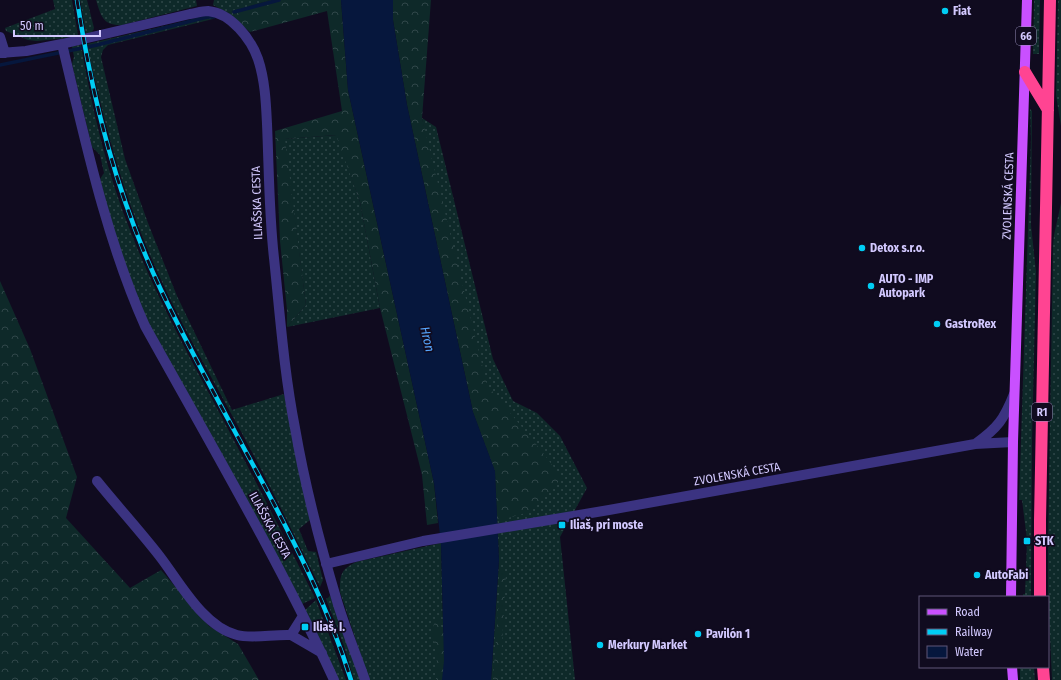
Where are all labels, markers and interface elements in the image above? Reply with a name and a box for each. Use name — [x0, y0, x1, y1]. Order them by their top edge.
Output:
place label: Fiat — [953, 4, 972, 18]
marker: Fiat — [940, 6, 950, 16]
scale bar — [14, 12, 100, 38]
text: 50 m — [20, 19, 44, 33]
road number: 66 — [1016, 27, 1036, 45]
street label: ZVOLENSKÁ CESTA — [998, 151, 1017, 240]
street label: ILIAŠSKA CESTA — [248, 165, 265, 240]
place label: Detox s.r.o. — [870, 241, 925, 255]
marker: Detox s.r.o. — [857, 243, 867, 253]
place label: AUTO - IMP Autopark — [878, 272, 934, 300]
marker: AUTO - IMP Autopark — [866, 281, 876, 291]
place label: GastroRex — [945, 317, 996, 331]
marker: GastroRex — [932, 319, 942, 329]
water label: Hron — [417, 325, 438, 353]
road number: R1 — [1032, 403, 1052, 421]
street label: ZVOLENSKÁ CESTA — [693, 458, 782, 488]
street label: ILIAŠSKA CESTA — [246, 489, 295, 561]
place label: Iliaš, pri moste — [570, 518, 643, 532]
marker: Iliaš, pri moste — [557, 520, 567, 530]
place label: STK — [1035, 534, 1055, 548]
marker: STK — [1022, 536, 1032, 546]
place label: AutoFabi — [984, 568, 1028, 582]
marker: AutoFabi — [972, 570, 982, 580]
legend — [919, 596, 1049, 668]
text: Road — [955, 605, 980, 619]
place label: Iliaš, I. — [313, 620, 345, 634]
marker: Iliaš, I. — [300, 622, 310, 632]
text: Railway — [955, 625, 993, 639]
place label: Pavilón 1 — [706, 627, 750, 641]
marker: Pavilón 1 — [693, 629, 703, 639]
place label: Merkury Market — [608, 638, 688, 652]
marker: Merkury Market — [595, 640, 605, 650]
text: Water — [955, 645, 984, 659]

